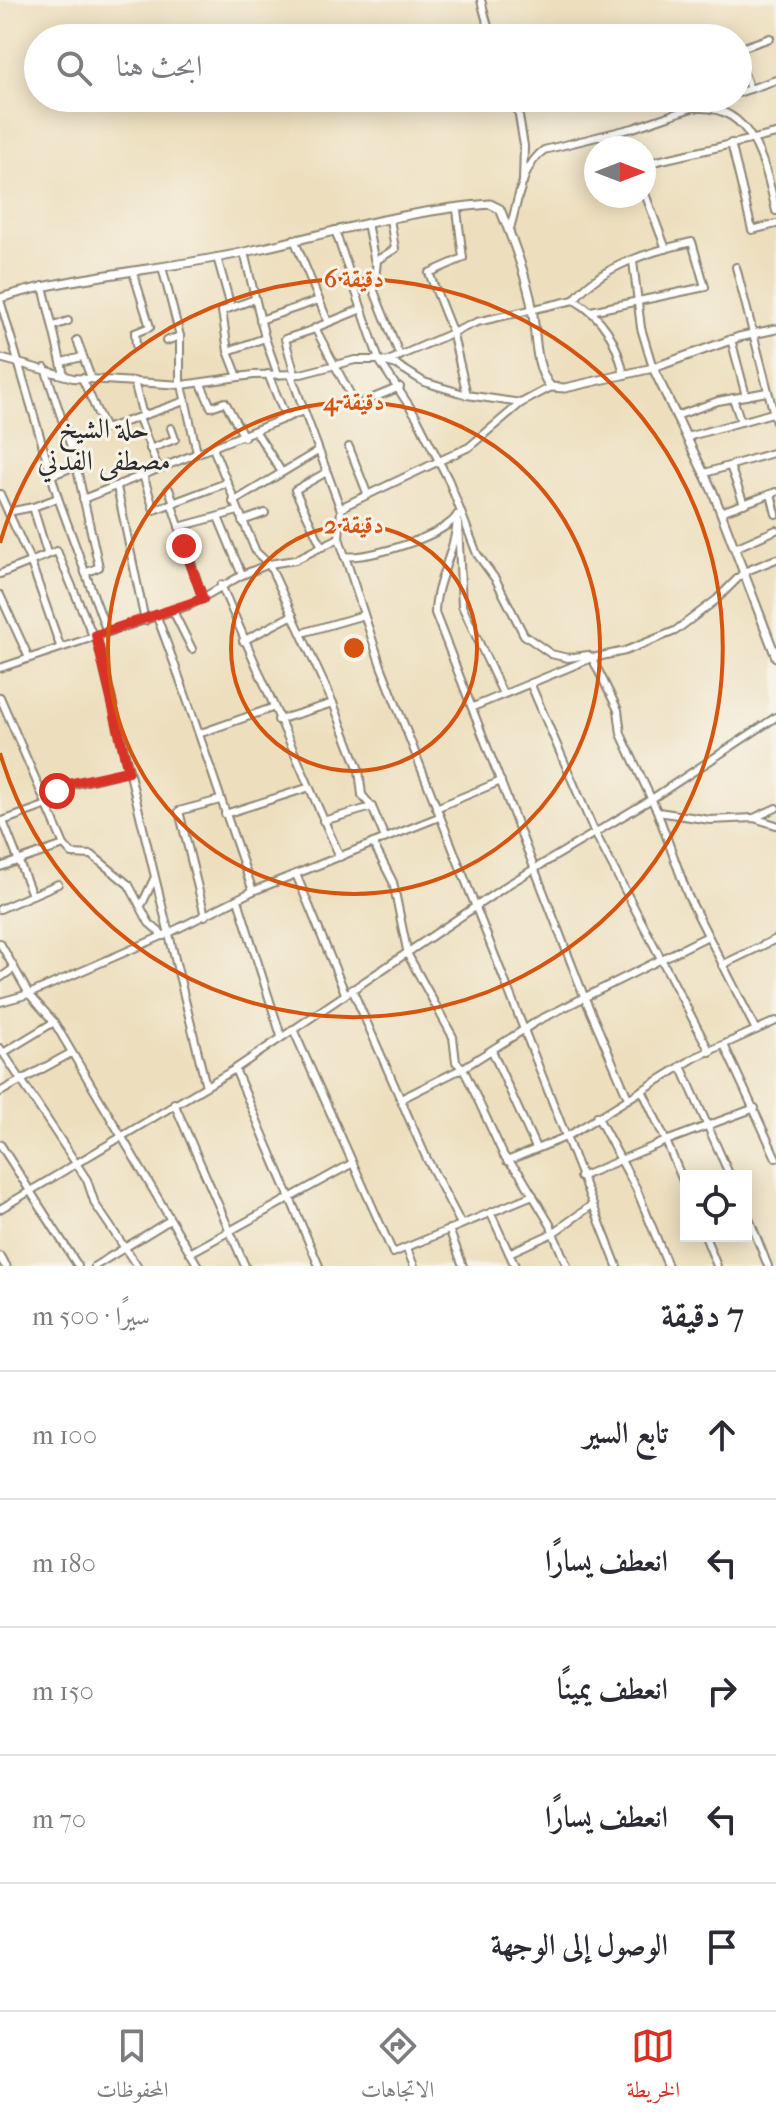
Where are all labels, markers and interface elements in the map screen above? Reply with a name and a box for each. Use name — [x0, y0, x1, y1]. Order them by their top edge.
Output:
search box — [24, 24, 752, 112]
icon: search — [52, 46, 96, 90]
text: ابحث هنا — [116, 49, 202, 84]
north arrow — [584, 136, 656, 208]
text: 6 دقيقة — [324, 265, 384, 293]
text: 4 دقيقة — [322, 388, 385, 417]
district label: حلة الشيخ مصطفى الفدني — [37, 412, 171, 483]
text: 2 دقيقة — [324, 511, 384, 539]
route end — [166, 528, 202, 564]
centre of rings — [340, 634, 368, 662]
route start — [39, 773, 75, 809]
map controls — [680, 1170, 752, 1242]
button: locate — [680, 1170, 752, 1242]
text: 7 دقيقة — [661, 1295, 744, 1335]
text: سيرًا · 500 m — [32, 1301, 150, 1332]
icon: ahead — [700, 1413, 744, 1457]
text: تابع السير — [583, 1416, 668, 1451]
text: 100 m — [32, 1420, 97, 1451]
icon: left — [700, 1541, 744, 1585]
text: انعطف يسارًا — [545, 1544, 668, 1579]
text: 180 m — [32, 1548, 96, 1579]
icon: right — [700, 1669, 744, 1713]
text: انعطف يمينًا — [557, 1672, 668, 1707]
text: 150 m — [32, 1676, 94, 1707]
icon: left — [700, 1797, 744, 1841]
text: انعطف يسارًا — [545, 1800, 668, 1835]
text: 70 m — [32, 1804, 86, 1835]
icon: arrive — [700, 1925, 744, 1969]
text: الوصول إلى الوجهة — [491, 1928, 668, 1963]
tab: المحفوظات — [96, 2024, 169, 2111]
tab: الاتجاهات — [361, 2024, 434, 2111]
tab: الخريطة — [626, 2024, 680, 2111]

